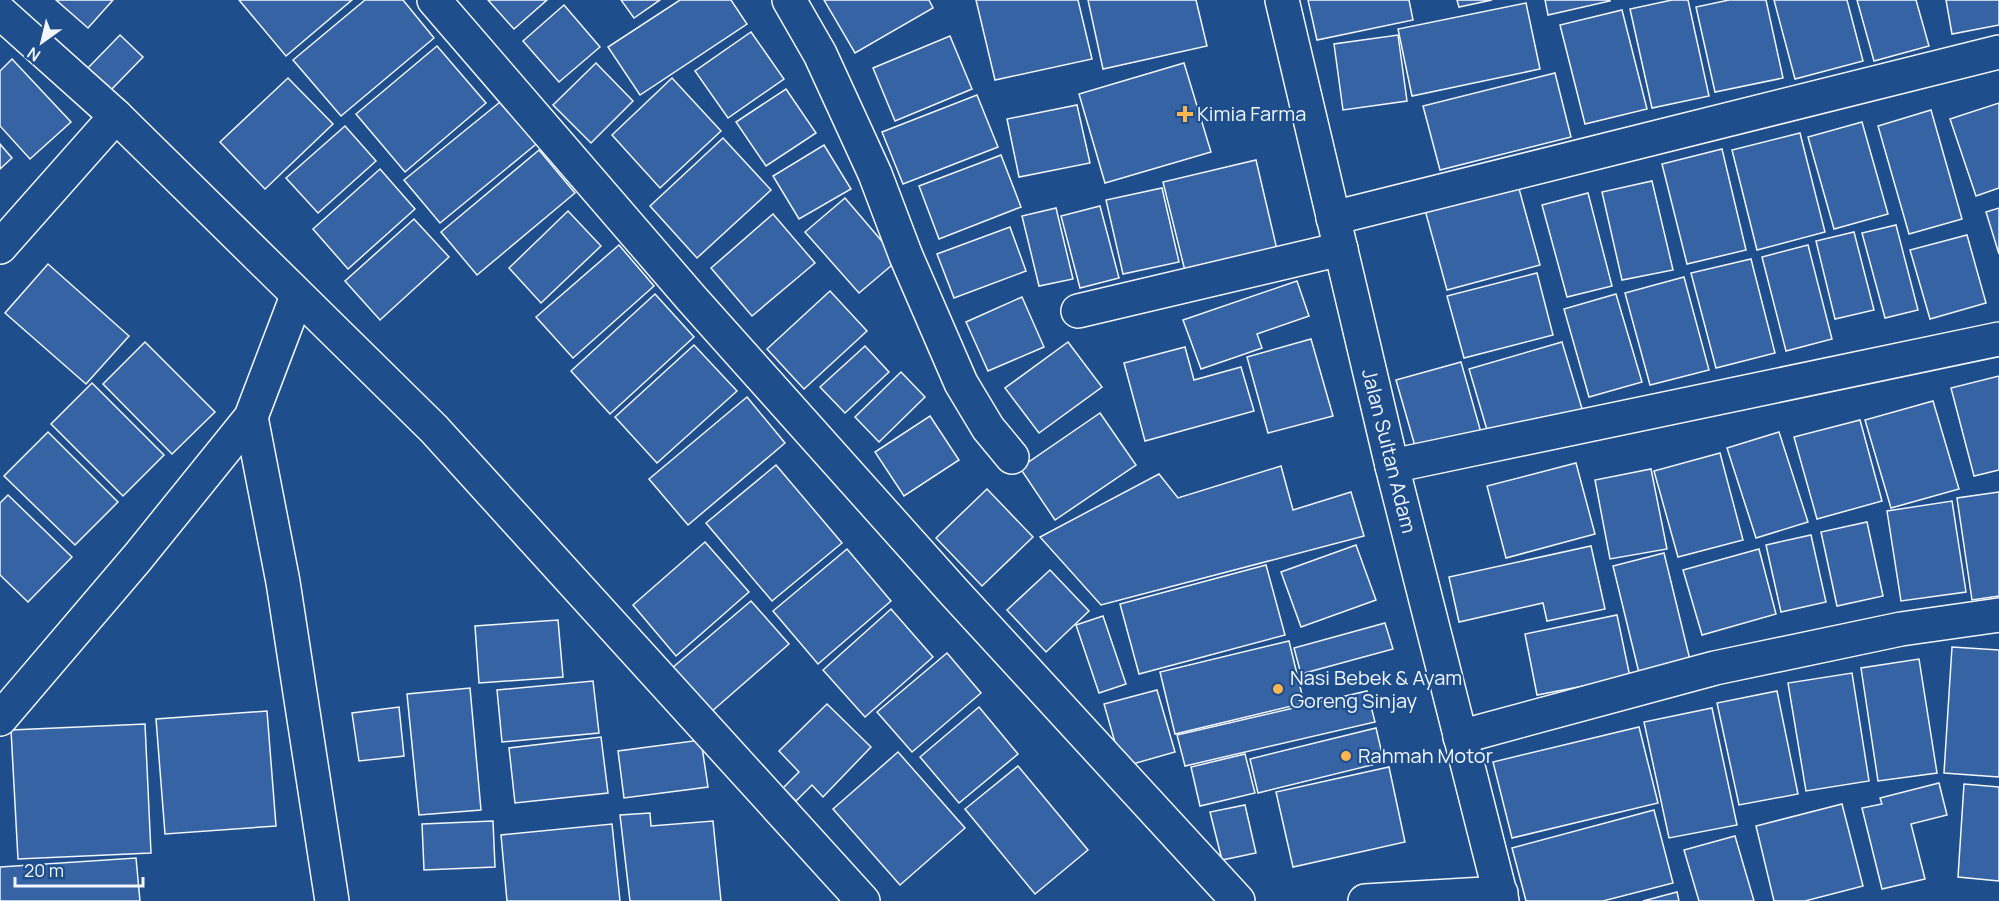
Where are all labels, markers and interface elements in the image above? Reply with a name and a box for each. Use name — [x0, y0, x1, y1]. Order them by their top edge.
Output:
north arrow — [12, 12, 72, 72]
text: N — [23, 42, 45, 67]
place label: Kimia Farma — [1197, 100, 1306, 127]
marker: Kimia Farma — [1178, 107, 1192, 121]
street label: Jalan Sultan Adam — [1356, 366, 1423, 536]
place label: Nasi Bebek & Ayam Goreng Sinjay — [1290, 664, 1462, 714]
marker: Nasi Bebek & Ayam Goreng Sinjay — [1271, 682, 1285, 696]
place label: Rahmah Motor — [1358, 742, 1493, 769]
marker: Rahmah Motor — [1339, 749, 1353, 763]
scale bar — [15, 850, 142, 888]
text: 20 m — [24, 858, 64, 882]

